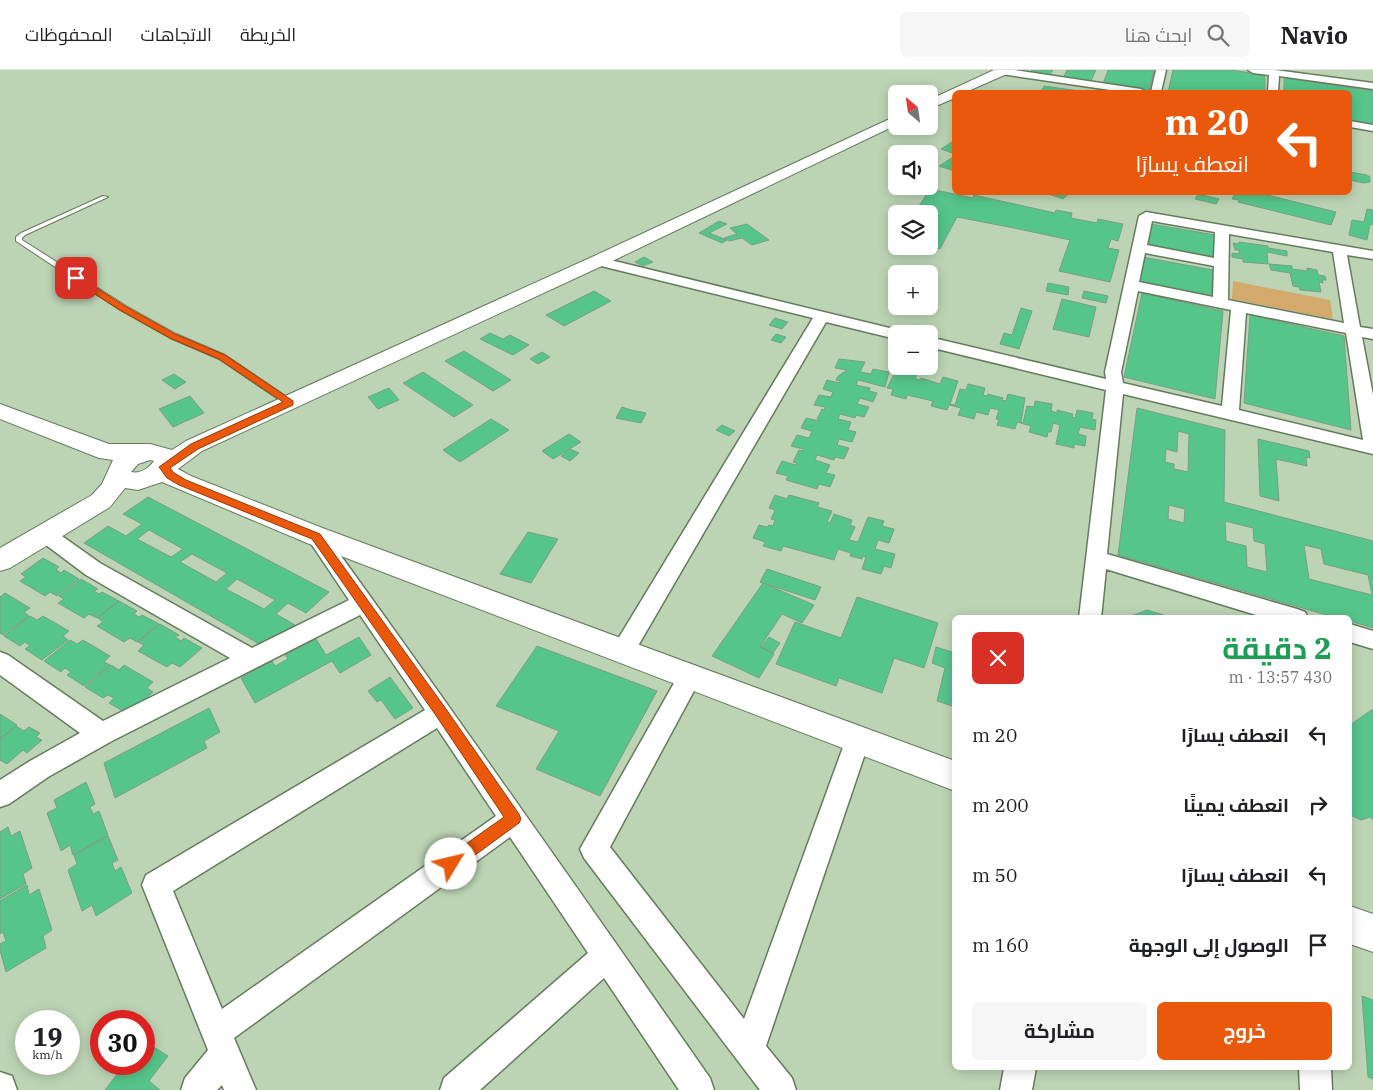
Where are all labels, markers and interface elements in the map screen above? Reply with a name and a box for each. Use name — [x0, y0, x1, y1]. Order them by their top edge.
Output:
search box — [900, 12, 1250, 57]
text: Navio — [1280, 19, 1348, 51]
icon: search — [1204, 21, 1232, 49]
text: المحفوظات — [25, 23, 113, 46]
text: الاتجاهات — [141, 23, 212, 46]
text: الخريطة — [240, 23, 296, 46]
text: ابحث هنا — [1125, 23, 1192, 47]
north arrow — [888, 85, 938, 135]
map controls — [888, 85, 938, 375]
text: 20 m — [1165, 99, 1249, 145]
icon: left — [1267, 110, 1332, 175]
button: sound — [888, 145, 938, 195]
text: انعطف يسارًا — [1135, 149, 1249, 178]
button: layers — [888, 205, 938, 255]
pin — [55, 257, 97, 299]
icon: arrive — [62, 264, 90, 292]
button: + — [888, 265, 938, 315]
button: − — [888, 325, 938, 375]
text: 2 دقيقة — [1222, 628, 1332, 667]
button: close — [972, 632, 1024, 684]
text: 430 m · 13:57 — [1229, 667, 1332, 687]
icon: left — [1304, 721, 1332, 749]
text: 20 m — [972, 723, 1017, 747]
text: انعطف يسارًا — [1181, 723, 1289, 747]
icon: right — [1304, 791, 1332, 819]
text: 200 m — [972, 793, 1029, 817]
text: انعطف يمينًا — [1183, 793, 1289, 817]
position arrow — [424, 837, 476, 889]
icon: left — [1304, 861, 1332, 889]
text: 50 m — [972, 863, 1017, 887]
text: انعطف يسارًا — [1181, 863, 1289, 887]
icon: arrive — [1304, 931, 1332, 959]
text: 160 m — [972, 933, 1029, 957]
text: الوصول إلى الوجهة — [1129, 933, 1289, 957]
button: مشاركة — [972, 1002, 1147, 1060]
button: خروج — [1157, 1002, 1332, 1060]
speed limit sign: 30 — [90, 1010, 155, 1075]
text: 19 — [32, 1020, 63, 1053]
text: km/h — [32, 1047, 63, 1062]

